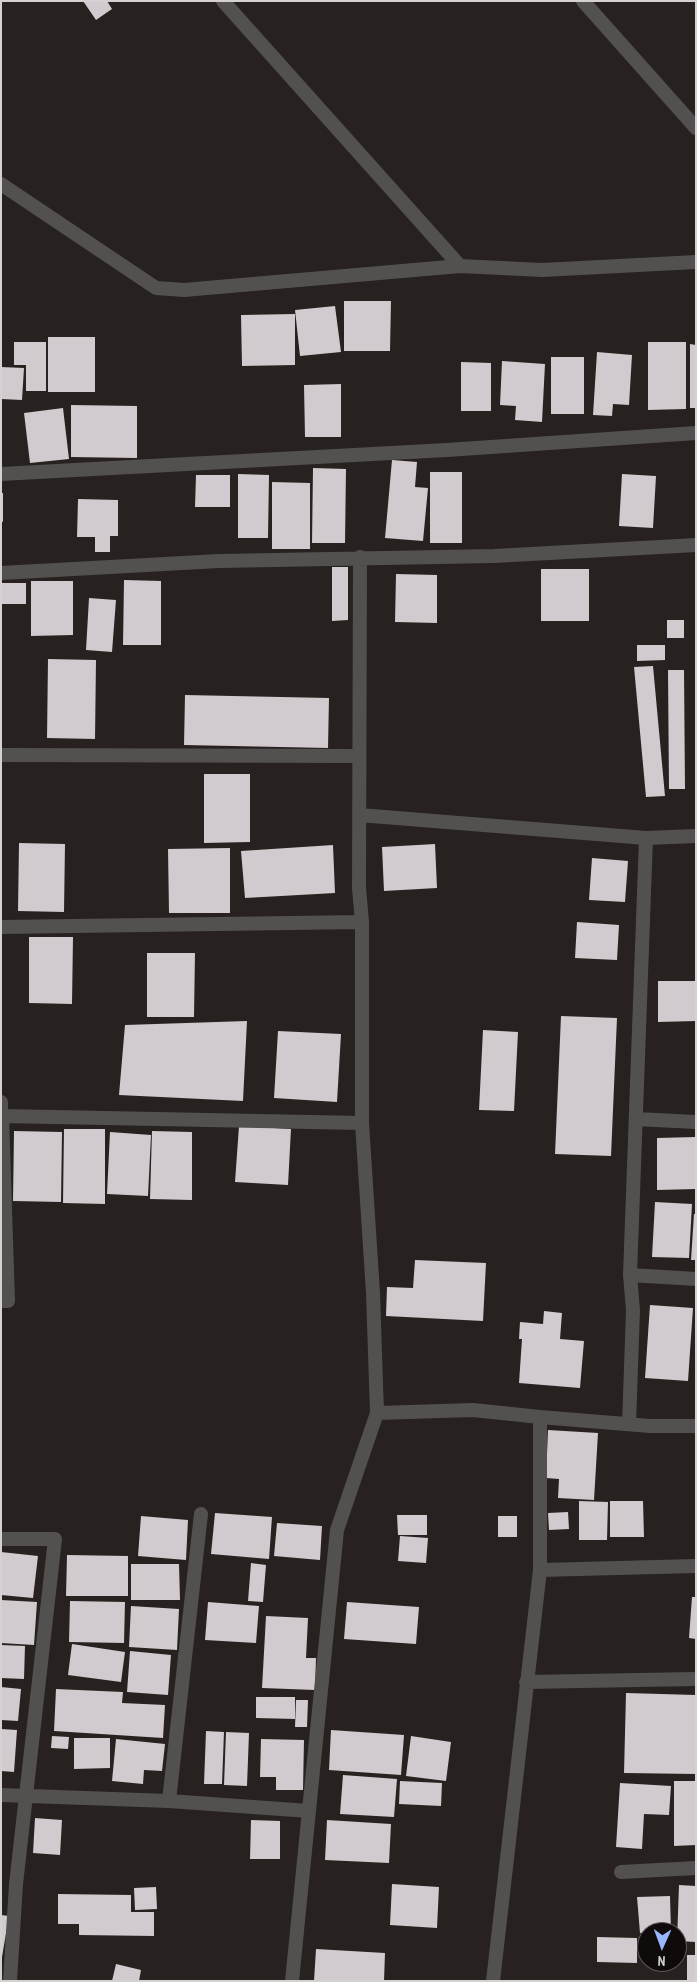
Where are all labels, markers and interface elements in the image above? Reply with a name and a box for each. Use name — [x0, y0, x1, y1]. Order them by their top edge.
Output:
north arrow — [637, 1922, 687, 1972]
text: N — [657, 1952, 666, 1970]

